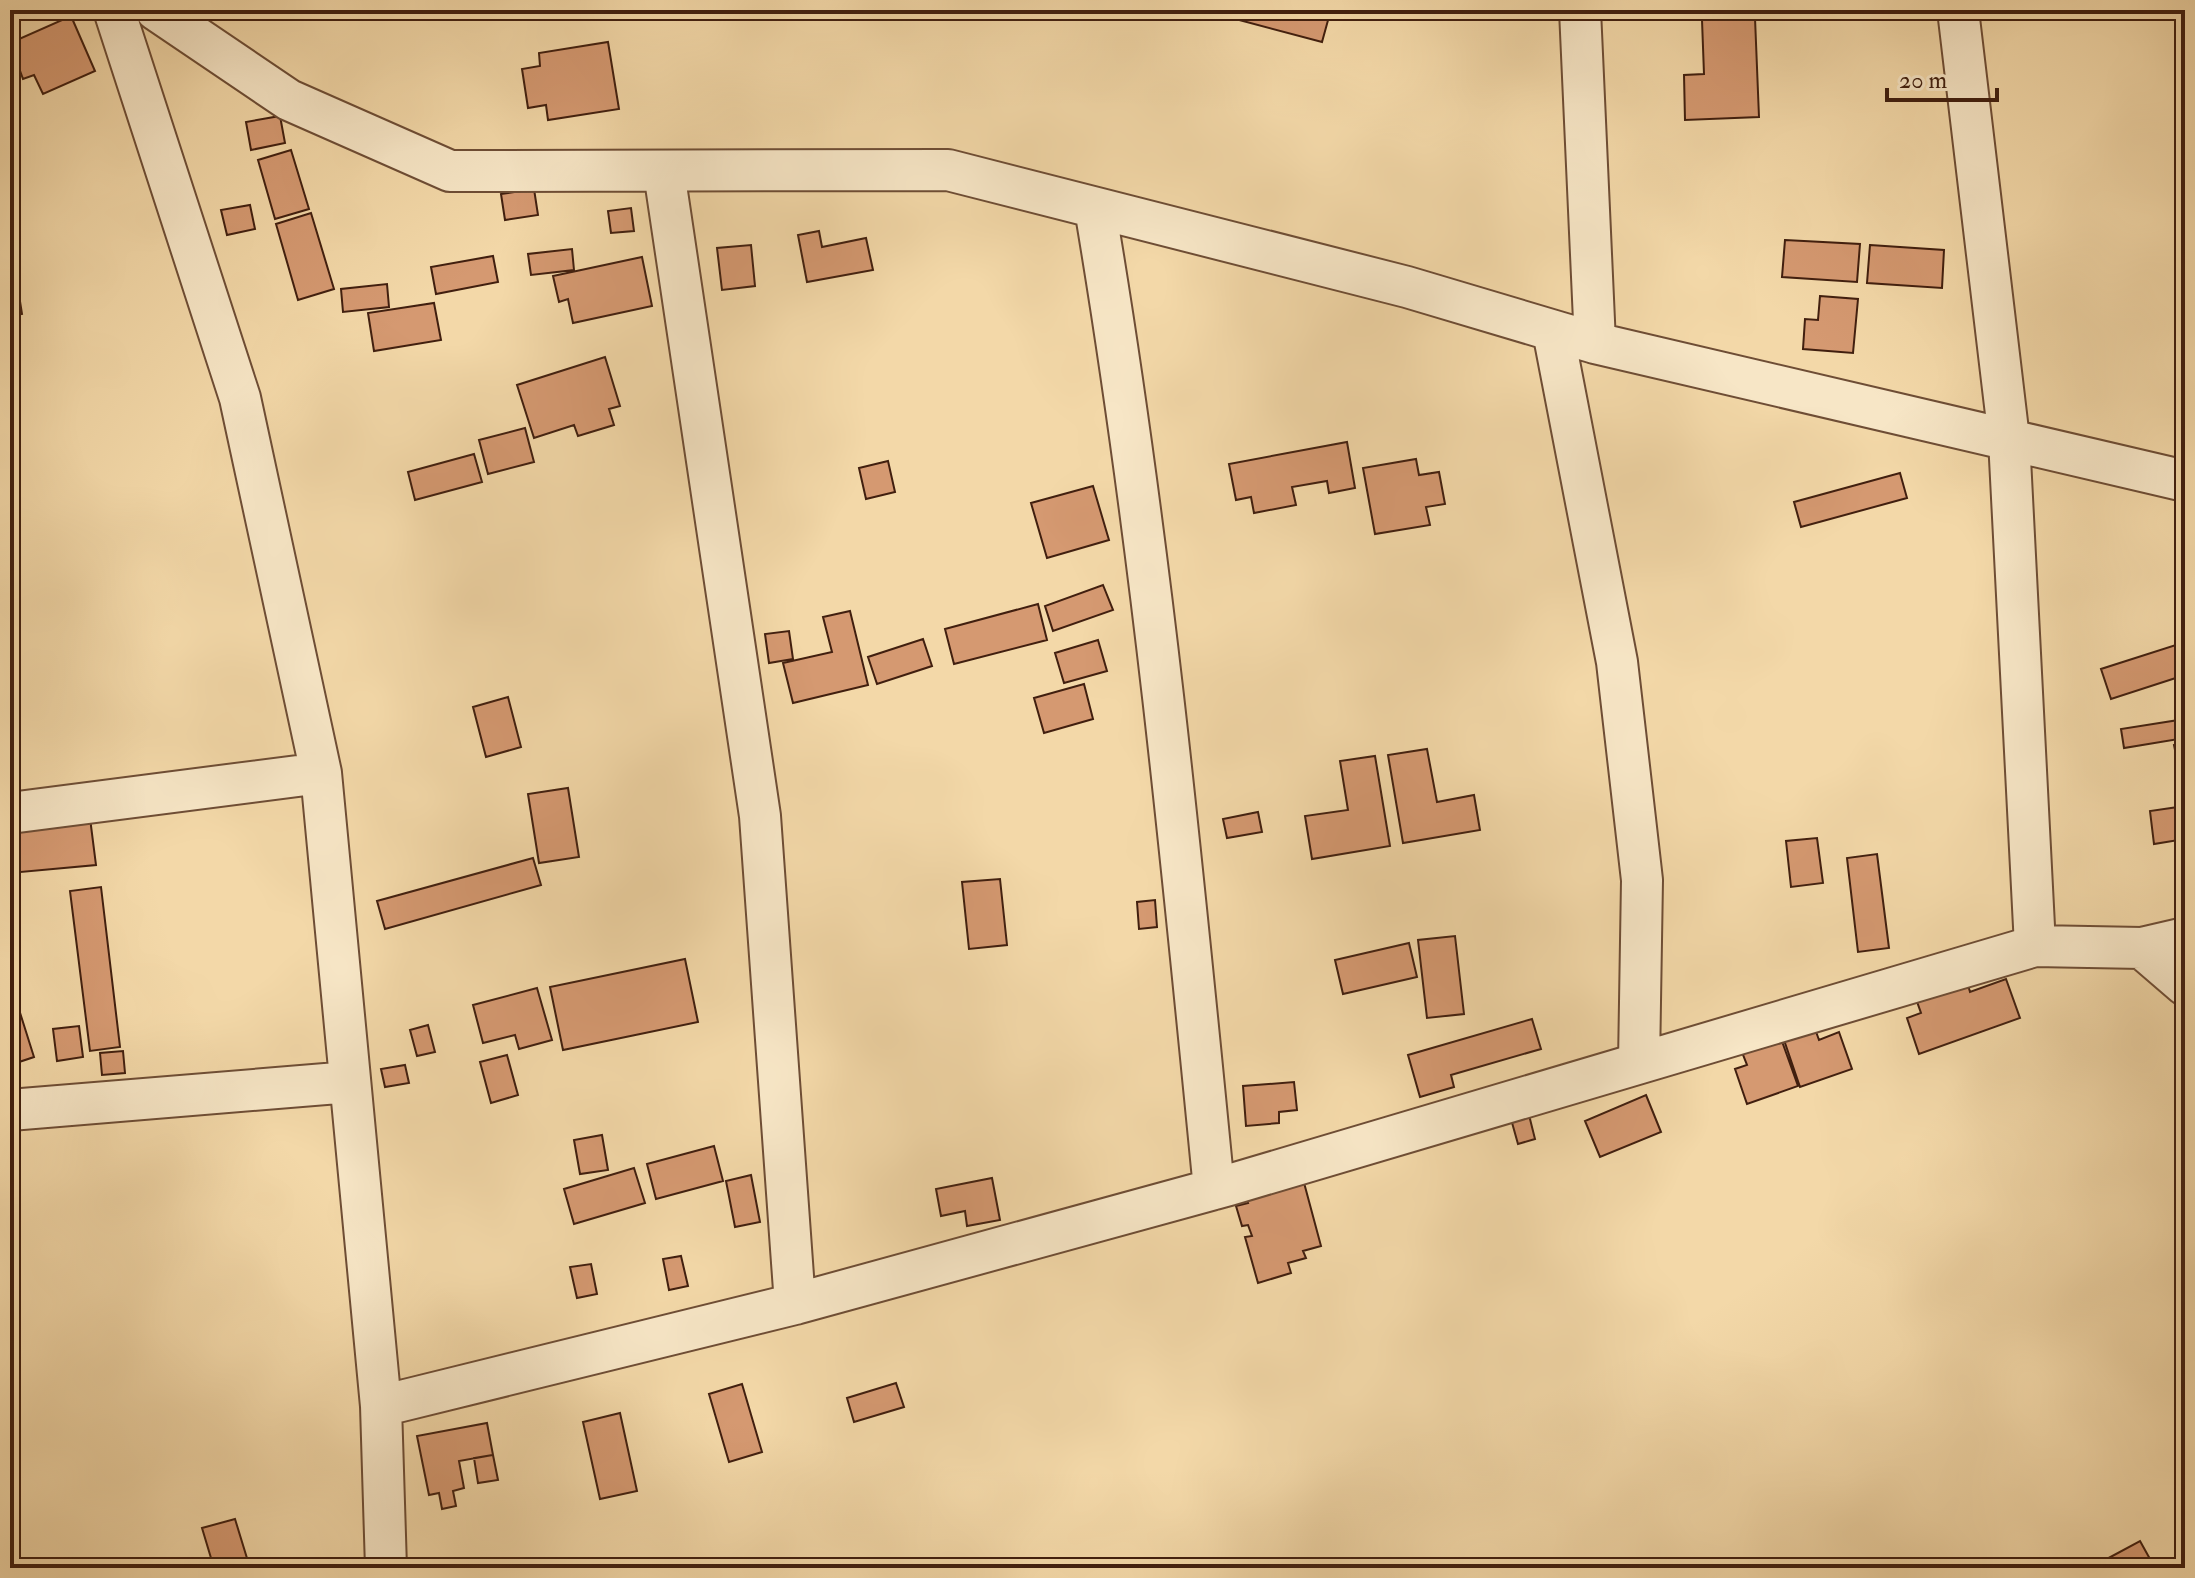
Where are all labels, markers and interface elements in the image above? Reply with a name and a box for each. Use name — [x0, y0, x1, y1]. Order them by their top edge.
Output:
scale bar — [1887, 52, 1997, 102]
text: 20 m — [1899, 65, 1948, 96]

